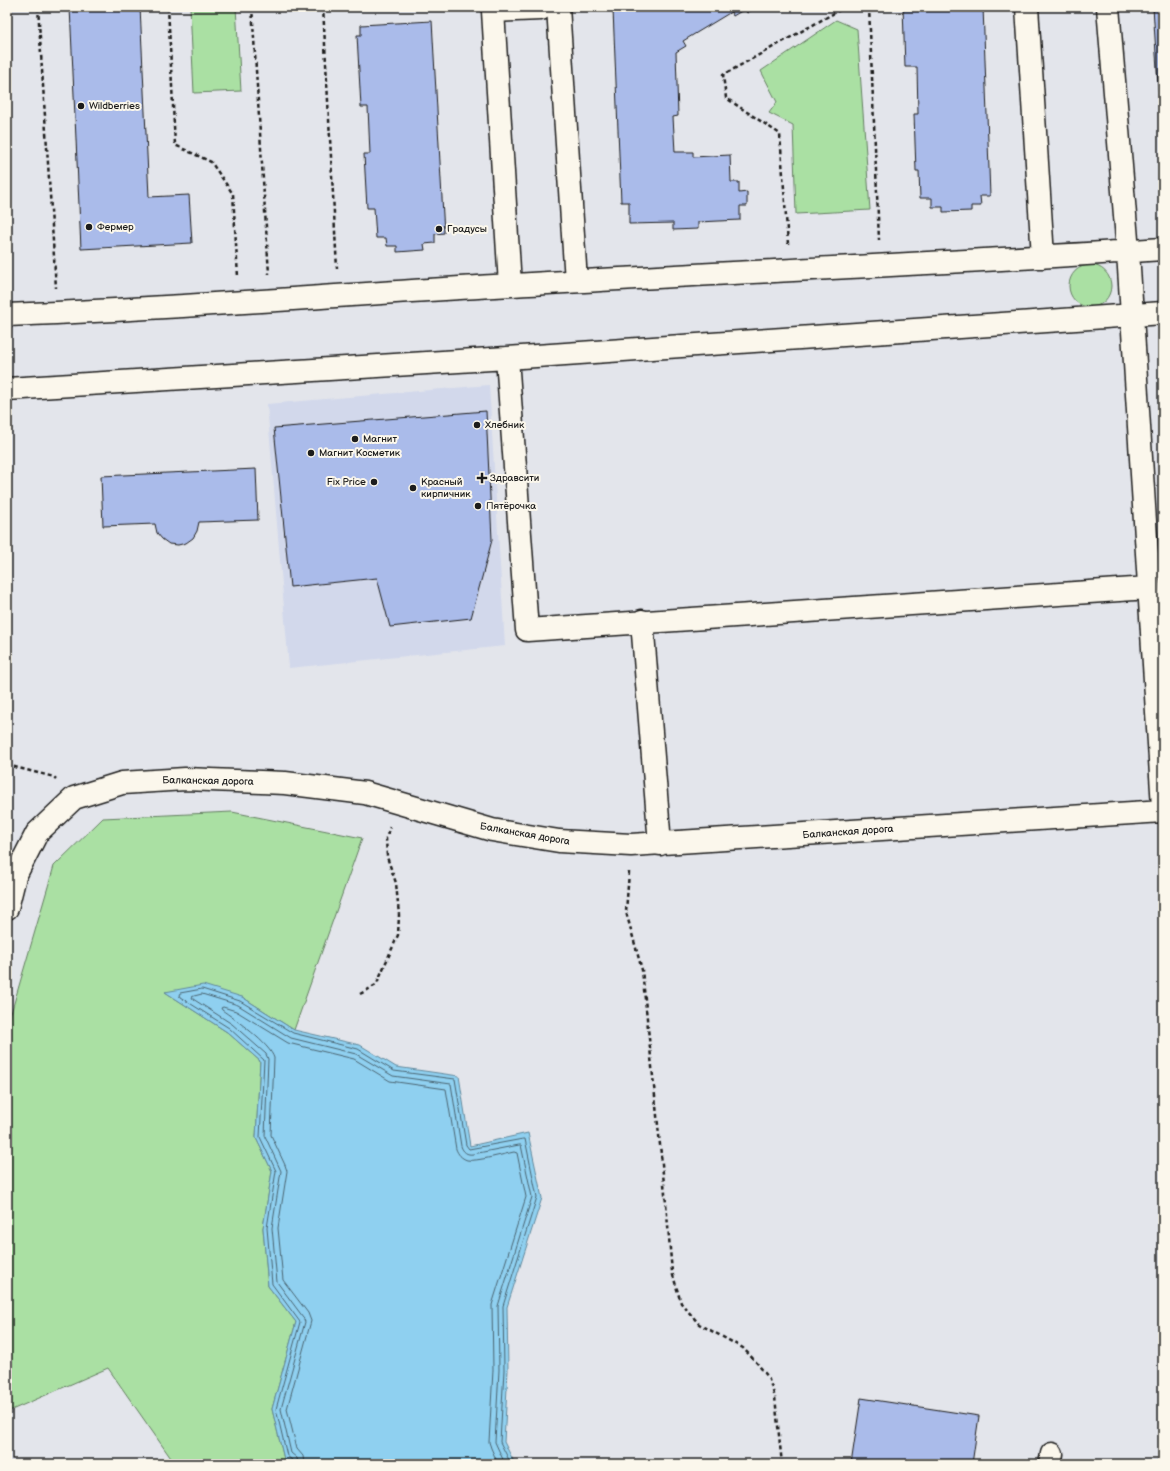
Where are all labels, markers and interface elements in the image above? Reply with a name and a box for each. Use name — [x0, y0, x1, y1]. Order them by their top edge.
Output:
place label: Wildberries — [89, 100, 140, 112]
marker: Wildberries — [76, 101, 86, 111]
place label: Фермер — [97, 221, 134, 233]
marker: Фермер — [84, 222, 94, 232]
place label: Градусы — [447, 223, 487, 235]
marker: Градусы — [434, 224, 444, 234]
place label: Хлебник — [485, 419, 525, 431]
marker: Хлебник — [472, 420, 482, 430]
place label: Магнит — [363, 433, 397, 445]
marker: Магнит — [350, 434, 360, 444]
place label: Магнит Косметик — [319, 447, 401, 459]
marker: Магнит Косметик — [306, 448, 316, 458]
place label: Здравсити — [490, 472, 539, 484]
marker: Здравсити — [477, 473, 487, 483]
place label: Fix Price — [327, 476, 366, 488]
place label: Красный кирпичник — [421, 476, 471, 500]
marker: Fix Price — [369, 477, 379, 487]
marker: Красный кирпичник — [408, 483, 418, 493]
place label: Пятёрочка — [486, 500, 536, 512]
marker: Пятёрочка — [473, 501, 483, 511]
street label: Балканская дорога — [162, 774, 254, 788]
street label: Балканская дорога — [479, 820, 571, 848]
street label: Балканская дорога — [802, 823, 894, 841]

